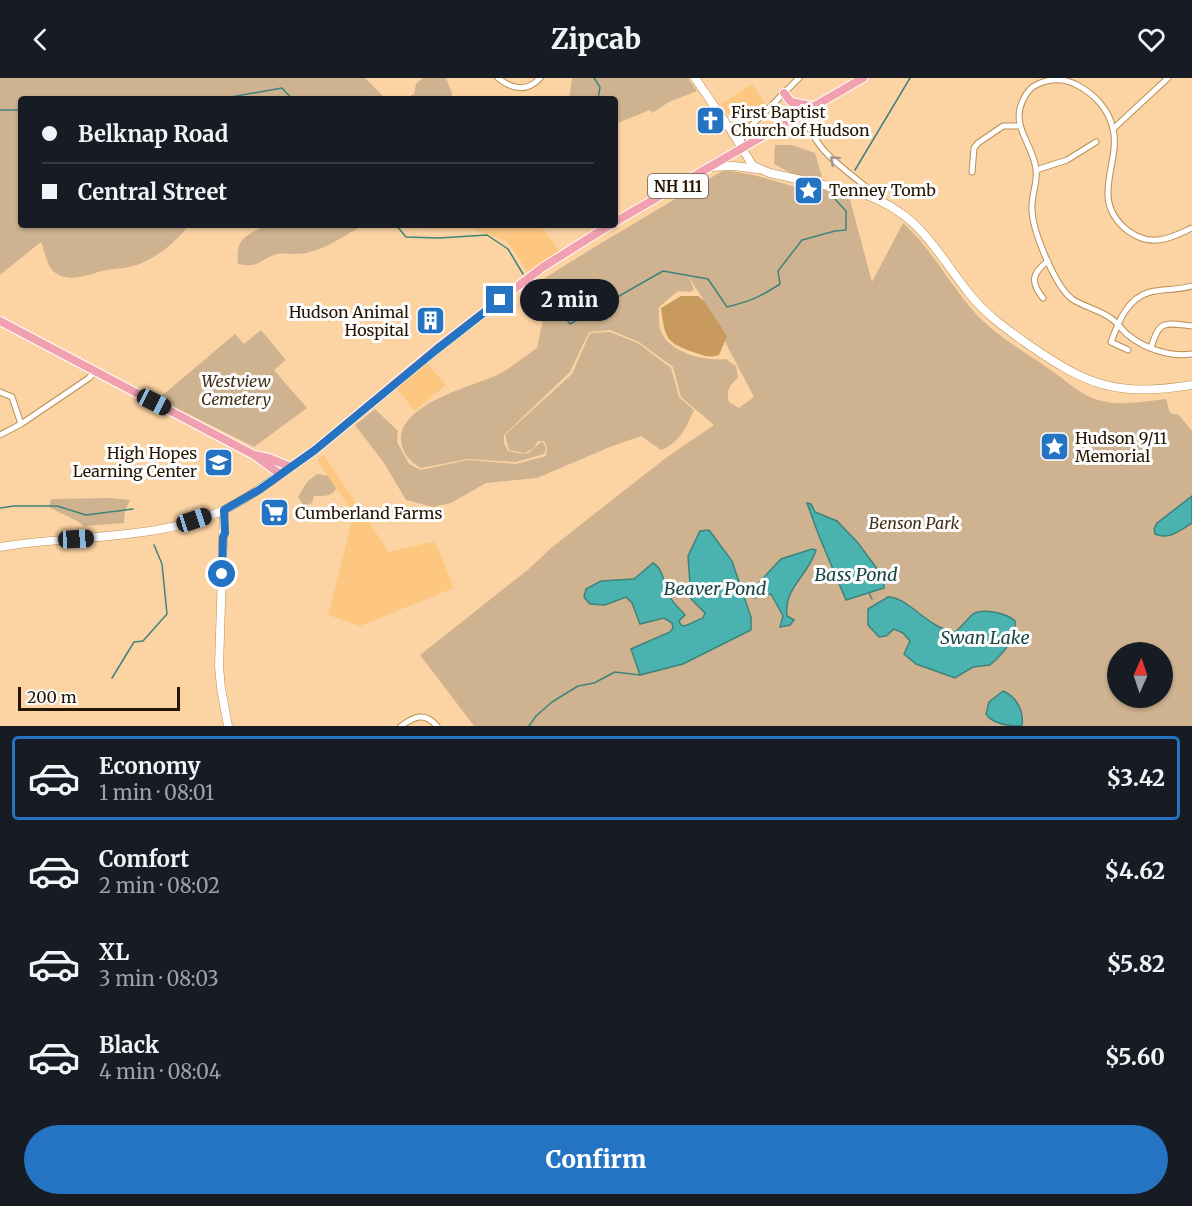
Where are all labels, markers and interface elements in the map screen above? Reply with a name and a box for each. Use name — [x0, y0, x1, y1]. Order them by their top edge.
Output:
text: Zipcab — [551, 22, 641, 56]
icon: back — [24, 23, 57, 56]
icon: heart — [1135, 23, 1168, 56]
place label: First Baptist Church of Hudson — [731, 102, 870, 140]
church icon: First Baptist Church of Hudson — [694, 105, 726, 137]
text: Belknap Road — [78, 120, 228, 148]
one-way arrow — [830, 156, 841, 167]
road number: NH 111 — [648, 174, 708, 198]
place icon: Tenney Tomb — [792, 174, 824, 206]
text: Central Street — [78, 178, 227, 206]
place label: Tenney Tomb — [829, 180, 936, 200]
callout: 2 min — [521, 279, 620, 321]
route end — [486, 286, 513, 313]
text: 2 min — [541, 287, 598, 312]
place label: Hudson Animal Hospital — [289, 302, 409, 340]
building icon: Hudson Animal Hospital — [414, 305, 446, 337]
park label: Westview Cemetery — [201, 371, 271, 409]
car — [134, 386, 174, 418]
place label: Hudson 9/11 Memorial — [1075, 428, 1167, 466]
place icon: Hudson 9/11 Memorial — [1038, 431, 1070, 463]
place label: High Hopes Learning Center — [73, 443, 197, 481]
school or university icon: High Hopes Learning Center — [202, 446, 234, 478]
supermarket icon: Cumberland Farms — [258, 497, 290, 529]
place label: Cumberland Farms — [295, 503, 442, 523]
car — [174, 506, 214, 534]
park label: Benson Park — [869, 513, 959, 533]
car — [58, 529, 94, 549]
route start — [208, 560, 235, 587]
water label: Bass Pond — [814, 563, 898, 586]
water label: Beaver Pond — [664, 577, 767, 600]
water label: Swan Lake — [940, 626, 1030, 649]
north arrow — [1107, 642, 1173, 708]
map controls — [1107, 642, 1173, 708]
scale bar — [18, 684, 180, 712]
text: 200 m — [27, 687, 77, 707]
icon: car — [27, 751, 81, 805]
text: Economy — [99, 752, 200, 780]
text: $3.42 — [1106, 764, 1165, 792]
text: 1 min · 08:01 — [99, 780, 214, 805]
icon: car — [27, 844, 81, 898]
text: Comfort — [99, 845, 189, 873]
text: $4.62 — [1105, 857, 1165, 885]
text: 2 min · 08:02 — [99, 873, 220, 898]
icon: car — [27, 937, 81, 991]
text: XL — [99, 938, 129, 966]
text: $5.82 — [1107, 950, 1165, 978]
text: 3 min · 08:03 — [99, 966, 219, 991]
icon: car — [27, 1030, 81, 1084]
text: Black — [99, 1031, 159, 1059]
text: $5.60 — [1105, 1043, 1165, 1071]
text: 4 min · 08:04 — [99, 1059, 221, 1084]
button: Confirm — [24, 1125, 1168, 1194]

